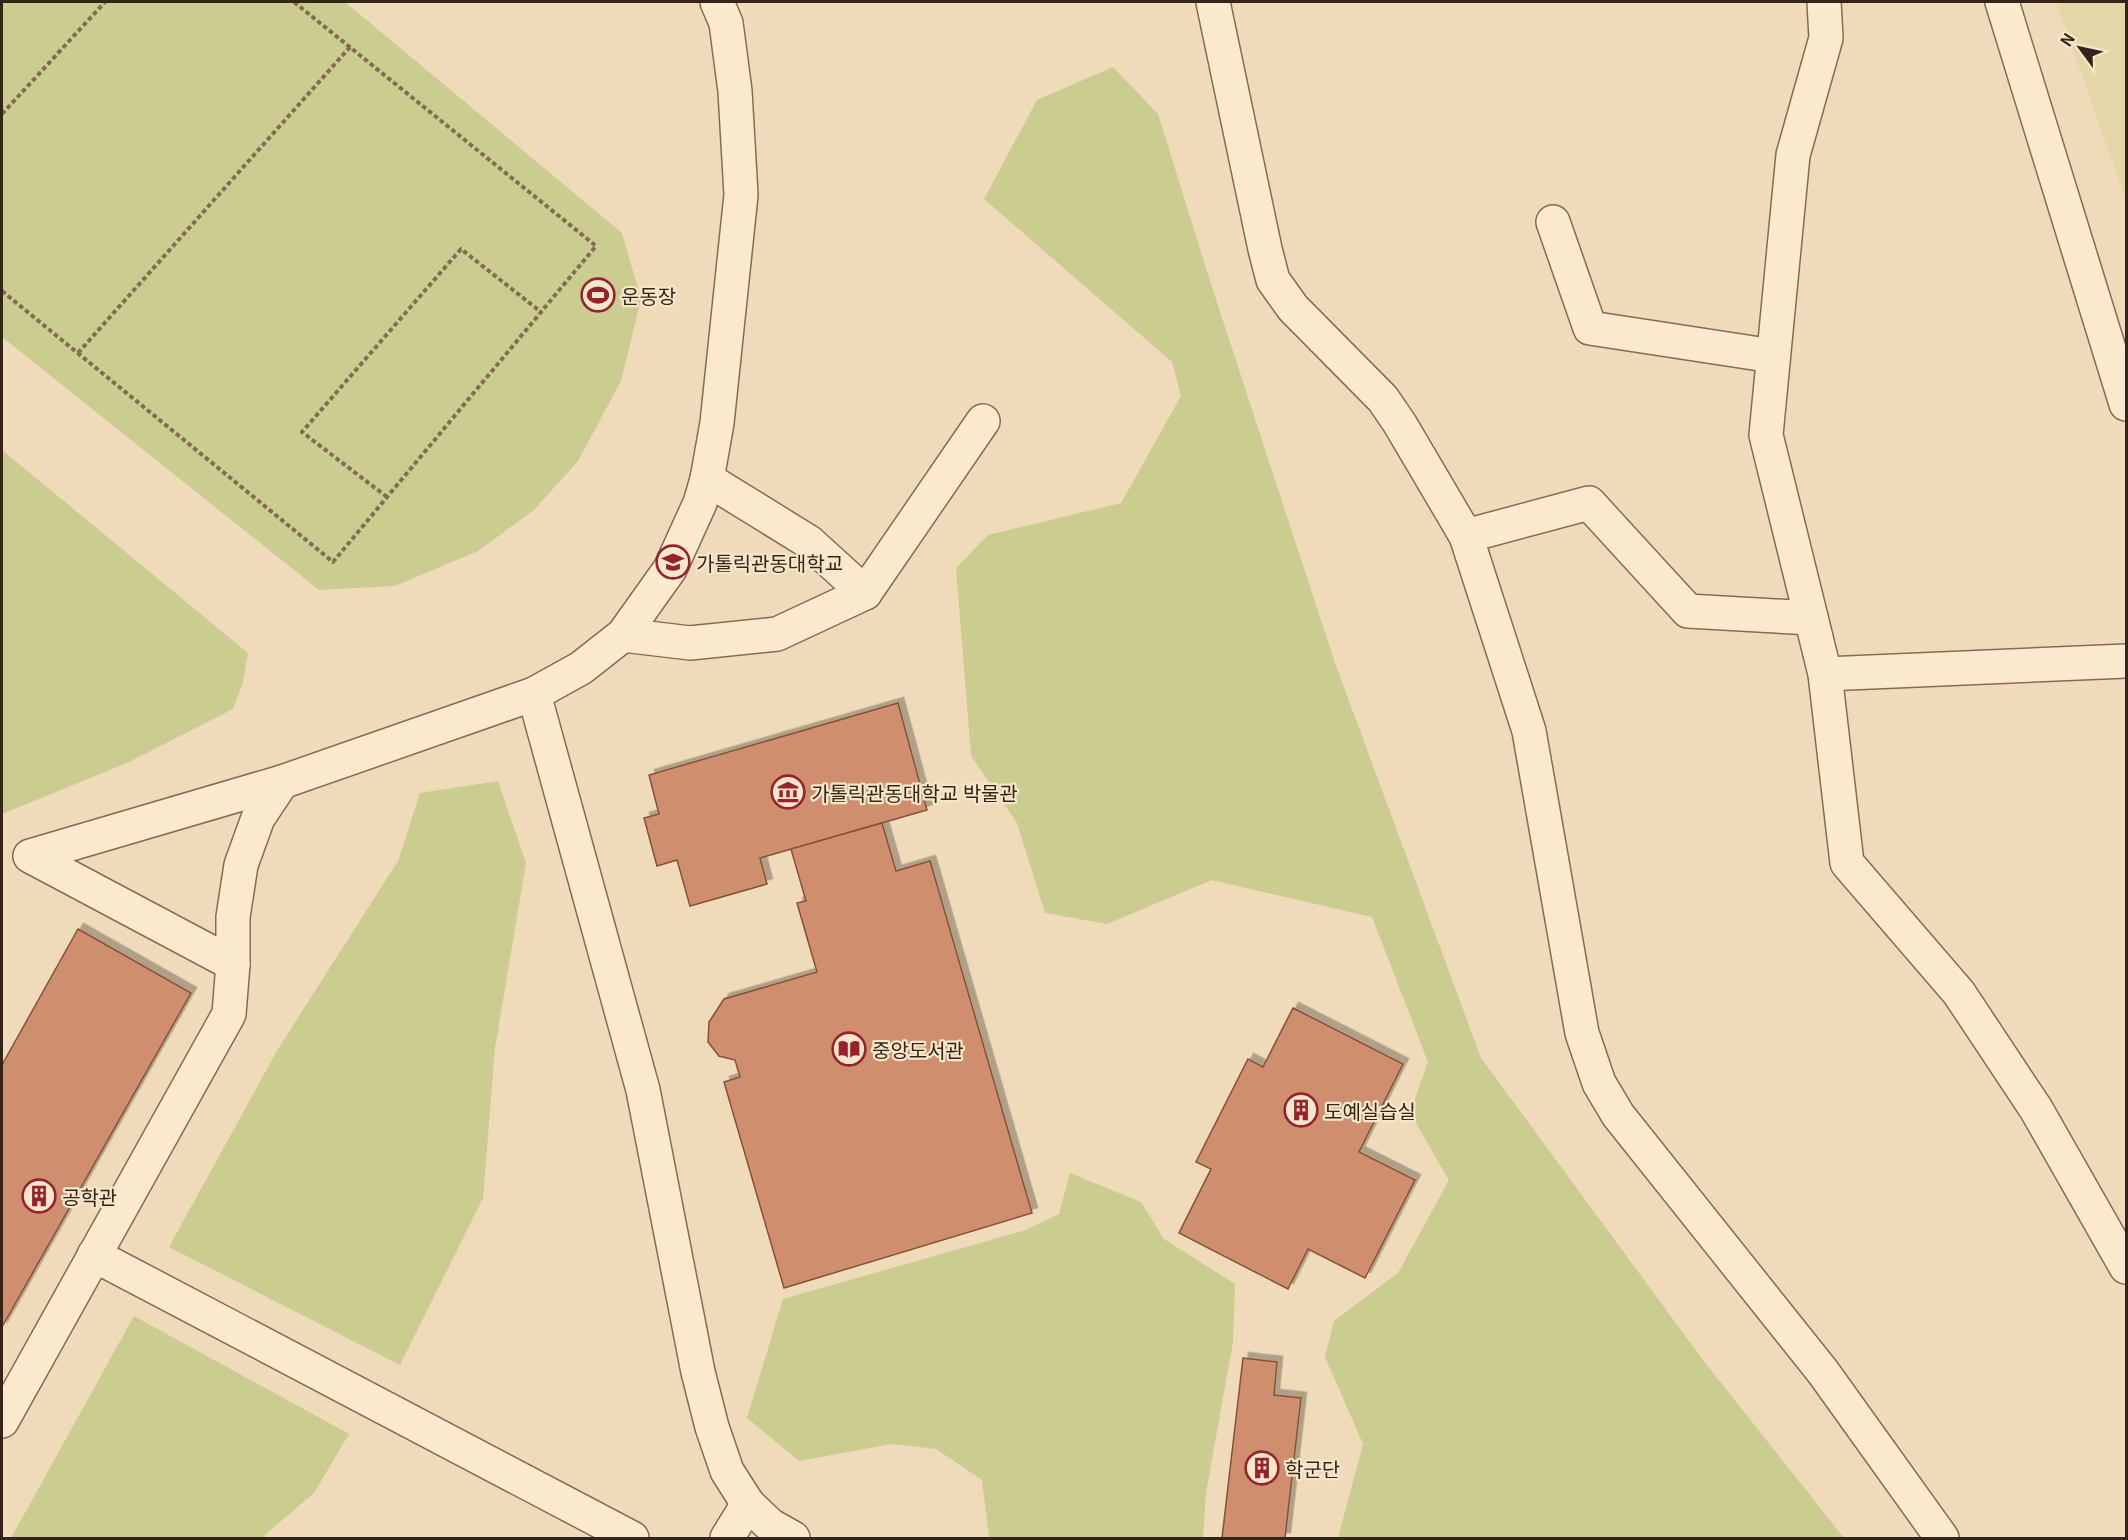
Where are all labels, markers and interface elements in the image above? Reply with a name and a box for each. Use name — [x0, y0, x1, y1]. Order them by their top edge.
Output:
north arrow — [2050, 18, 2110, 78]
text: N — [2053, 28, 2080, 51]
sports icon: 운동장 — [580, 277, 616, 313]
place label: 운동장 — [621, 281, 676, 310]
school or university icon: 가톨릭관동대학교 — [655, 544, 691, 580]
place label: 가톨릭관동대학교 — [696, 548, 843, 577]
museum icon: 가톨릭관동대학교 박물관 — [770, 774, 806, 810]
place label: 가톨릭관동대학교 박물관 — [811, 778, 1018, 807]
library icon: 중앙도서관 — [831, 1031, 867, 1067]
place label: 중앙도서관 — [872, 1035, 964, 1064]
building icon: 도예실습실 — [1283, 1092, 1319, 1128]
place label: 도예실습실 — [1324, 1096, 1416, 1125]
building icon: 공학관 — [21, 1178, 57, 1214]
place label: 공학관 — [62, 1182, 117, 1211]
building icon: 학군단 — [1244, 1450, 1280, 1486]
place label: 학군단 — [1285, 1454, 1340, 1483]

